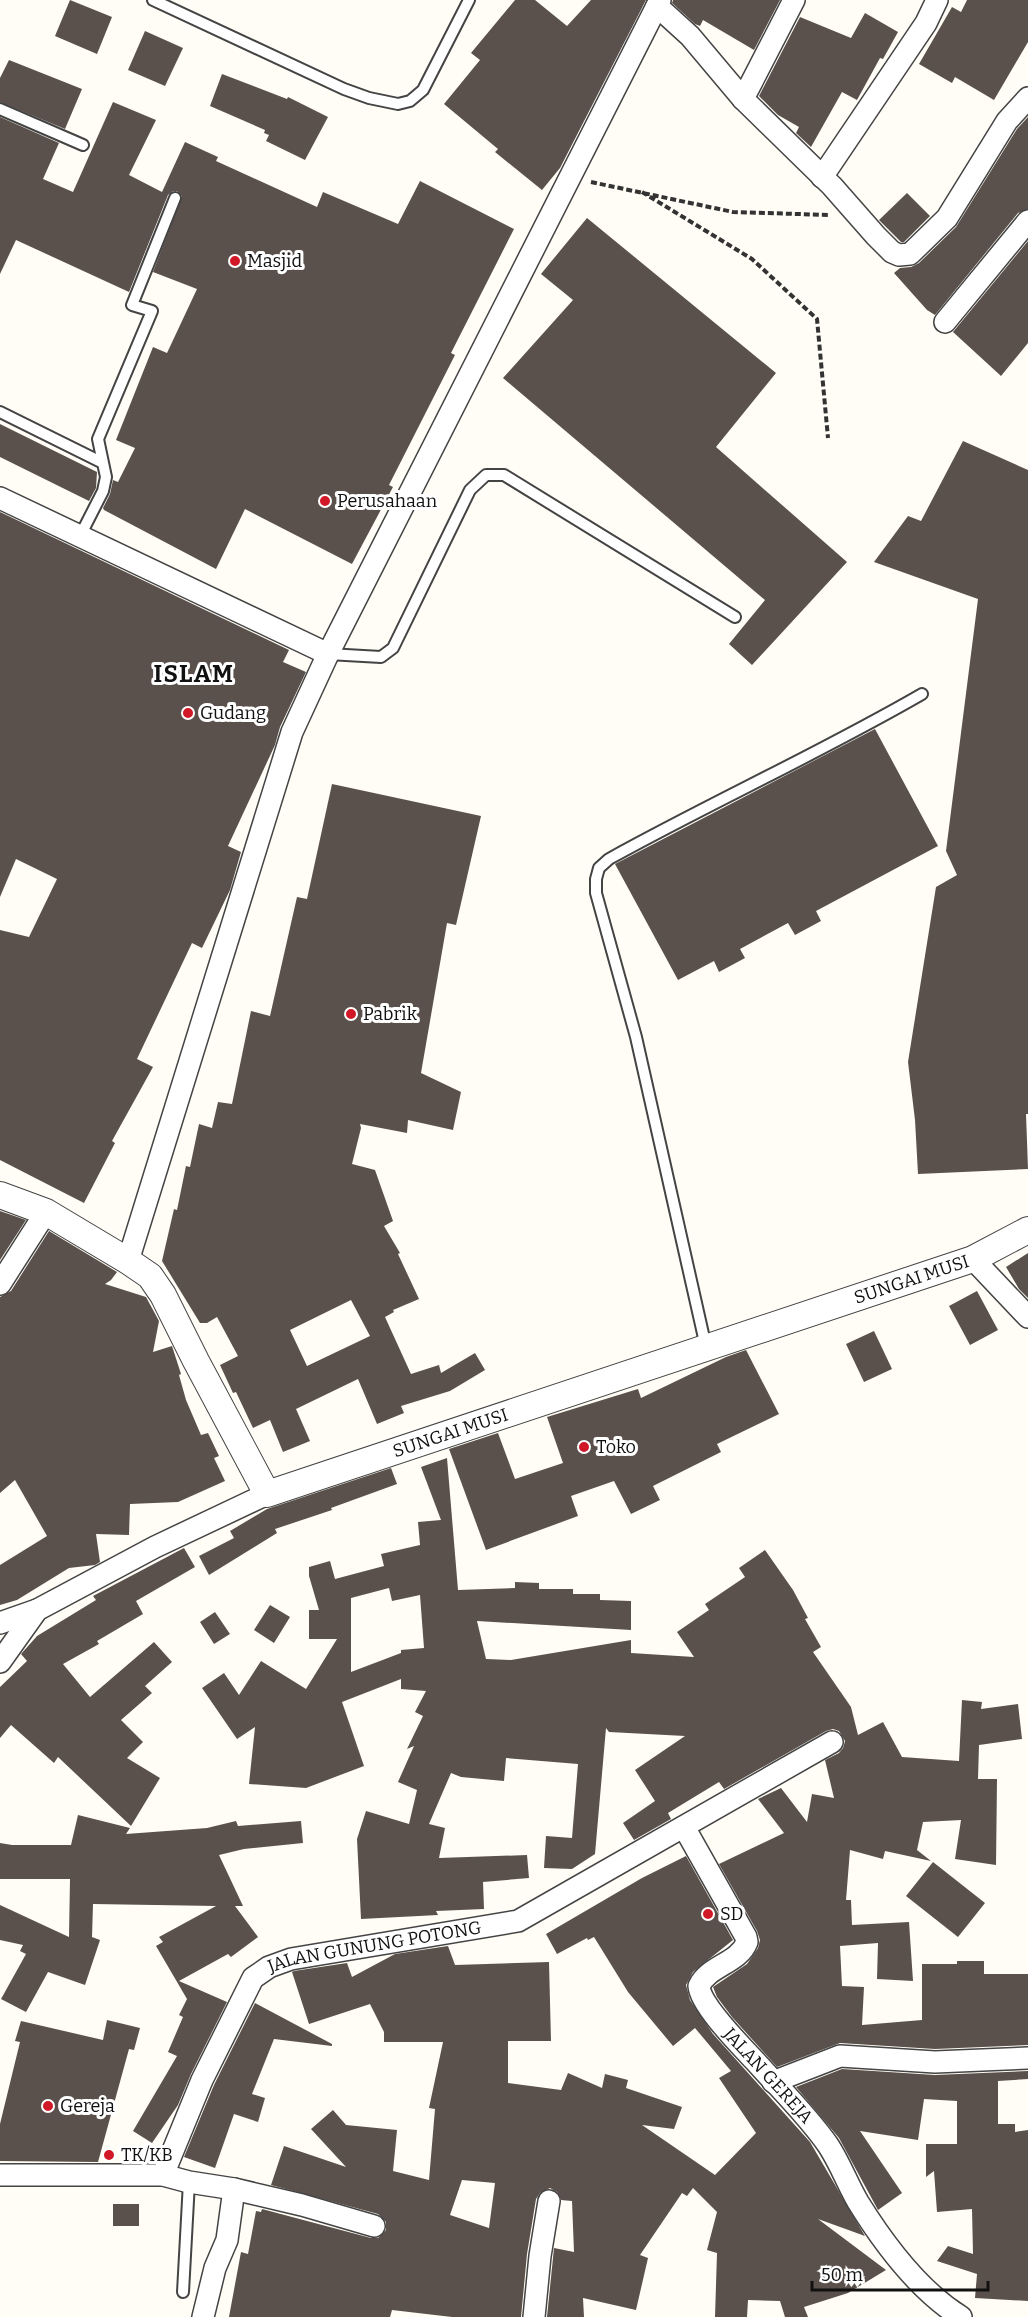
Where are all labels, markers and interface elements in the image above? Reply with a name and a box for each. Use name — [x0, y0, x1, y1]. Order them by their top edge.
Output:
place label: Masjid — [247, 250, 302, 272]
marker: Masjid — [228, 254, 242, 268]
place label: Perusahaan — [337, 490, 438, 512]
marker: Perusahaan — [318, 494, 332, 508]
district label: ISLAM — [154, 660, 234, 688]
place label: Gudang — [200, 702, 266, 724]
marker: Gudang — [181, 706, 195, 720]
place label: Pabrik — [363, 1003, 418, 1025]
marker: Pabrik — [344, 1007, 358, 1021]
street label: SUNGAI MUSI — [851, 1250, 972, 1309]
street label: SUNGAI MUSI — [390, 1404, 511, 1462]
place label: Toko — [596, 1436, 636, 1458]
marker: Toko — [577, 1440, 591, 1454]
place label: SD — [720, 1903, 743, 1925]
marker: SD — [701, 1907, 715, 1921]
street label: JALAN GUNUNG POTONG — [264, 1916, 483, 1978]
street label: JALAN GEREJA — [718, 2023, 818, 2128]
place label: Gereja — [60, 2095, 115, 2117]
marker: Gereja — [41, 2099, 55, 2113]
place label: TK/KB — [121, 2144, 173, 2166]
marker: TK/KB — [102, 2148, 116, 2162]
scale bar — [812, 2254, 988, 2292]
text: 50 m — [821, 2264, 863, 2286]

